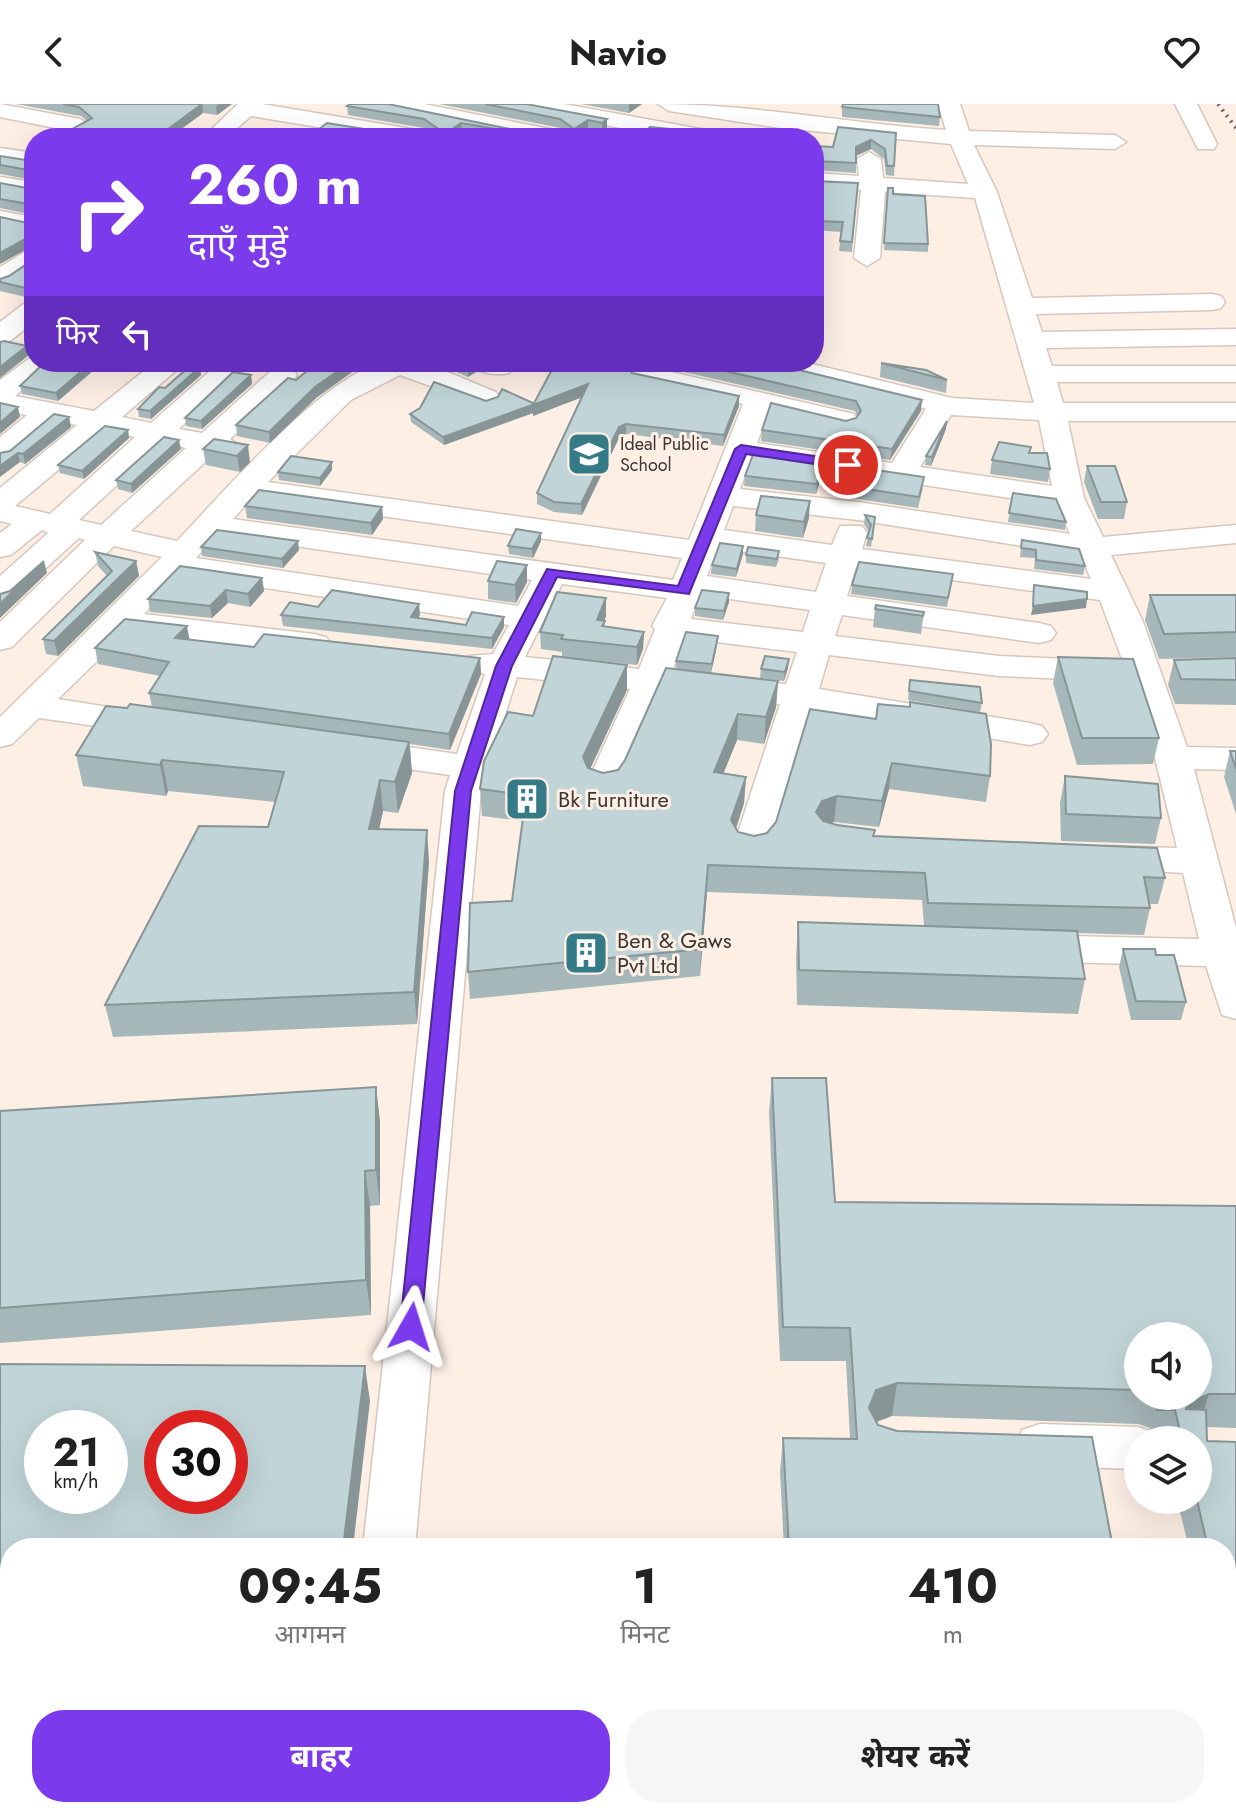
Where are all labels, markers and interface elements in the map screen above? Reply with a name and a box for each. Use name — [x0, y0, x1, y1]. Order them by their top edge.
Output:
text: Navio — [569, 26, 667, 78]
icon: back — [32, 30, 76, 74]
icon: heart — [1160, 30, 1204, 74]
text: 260 m — [188, 144, 362, 225]
icon: right — [56, 160, 160, 264]
text: दाएँ मुड़ें — [188, 219, 288, 271]
text: फिर — [56, 312, 99, 355]
icon: left — [115, 312, 159, 356]
school or university icon: Ideal Public School — [565, 430, 613, 478]
place label: Ideal Public School — [620, 431, 709, 478]
pin — [814, 431, 882, 499]
icon: arrive — [826, 443, 870, 487]
building icon: Bk Furniture — [503, 775, 551, 823]
place label: Bk Furniture — [558, 783, 669, 815]
place label: Ben & Gaws Pvt Ltd — [617, 924, 732, 981]
building icon: Ben & Gaws Pvt Ltd — [562, 929, 610, 977]
position arrow — [369, 1285, 453, 1369]
map controls — [1124, 1322, 1212, 1514]
button: sound — [1124, 1322, 1212, 1410]
speed limit sign: 30 — [144, 1410, 248, 1514]
text: 21 — [53, 1423, 99, 1481]
button: layers — [1124, 1426, 1212, 1514]
text: km/h — [53, 1467, 99, 1496]
text: 09:45 — [238, 1552, 382, 1621]
text: 1 — [633, 1552, 657, 1621]
text: 410 — [908, 1552, 998, 1621]
text: आगमन — [274, 1615, 346, 1653]
text: मिनट — [620, 1615, 670, 1653]
text: m — [943, 1615, 963, 1653]
button: बाहर — [32, 1710, 610, 1802]
button: शेयर करें — [626, 1710, 1204, 1802]

